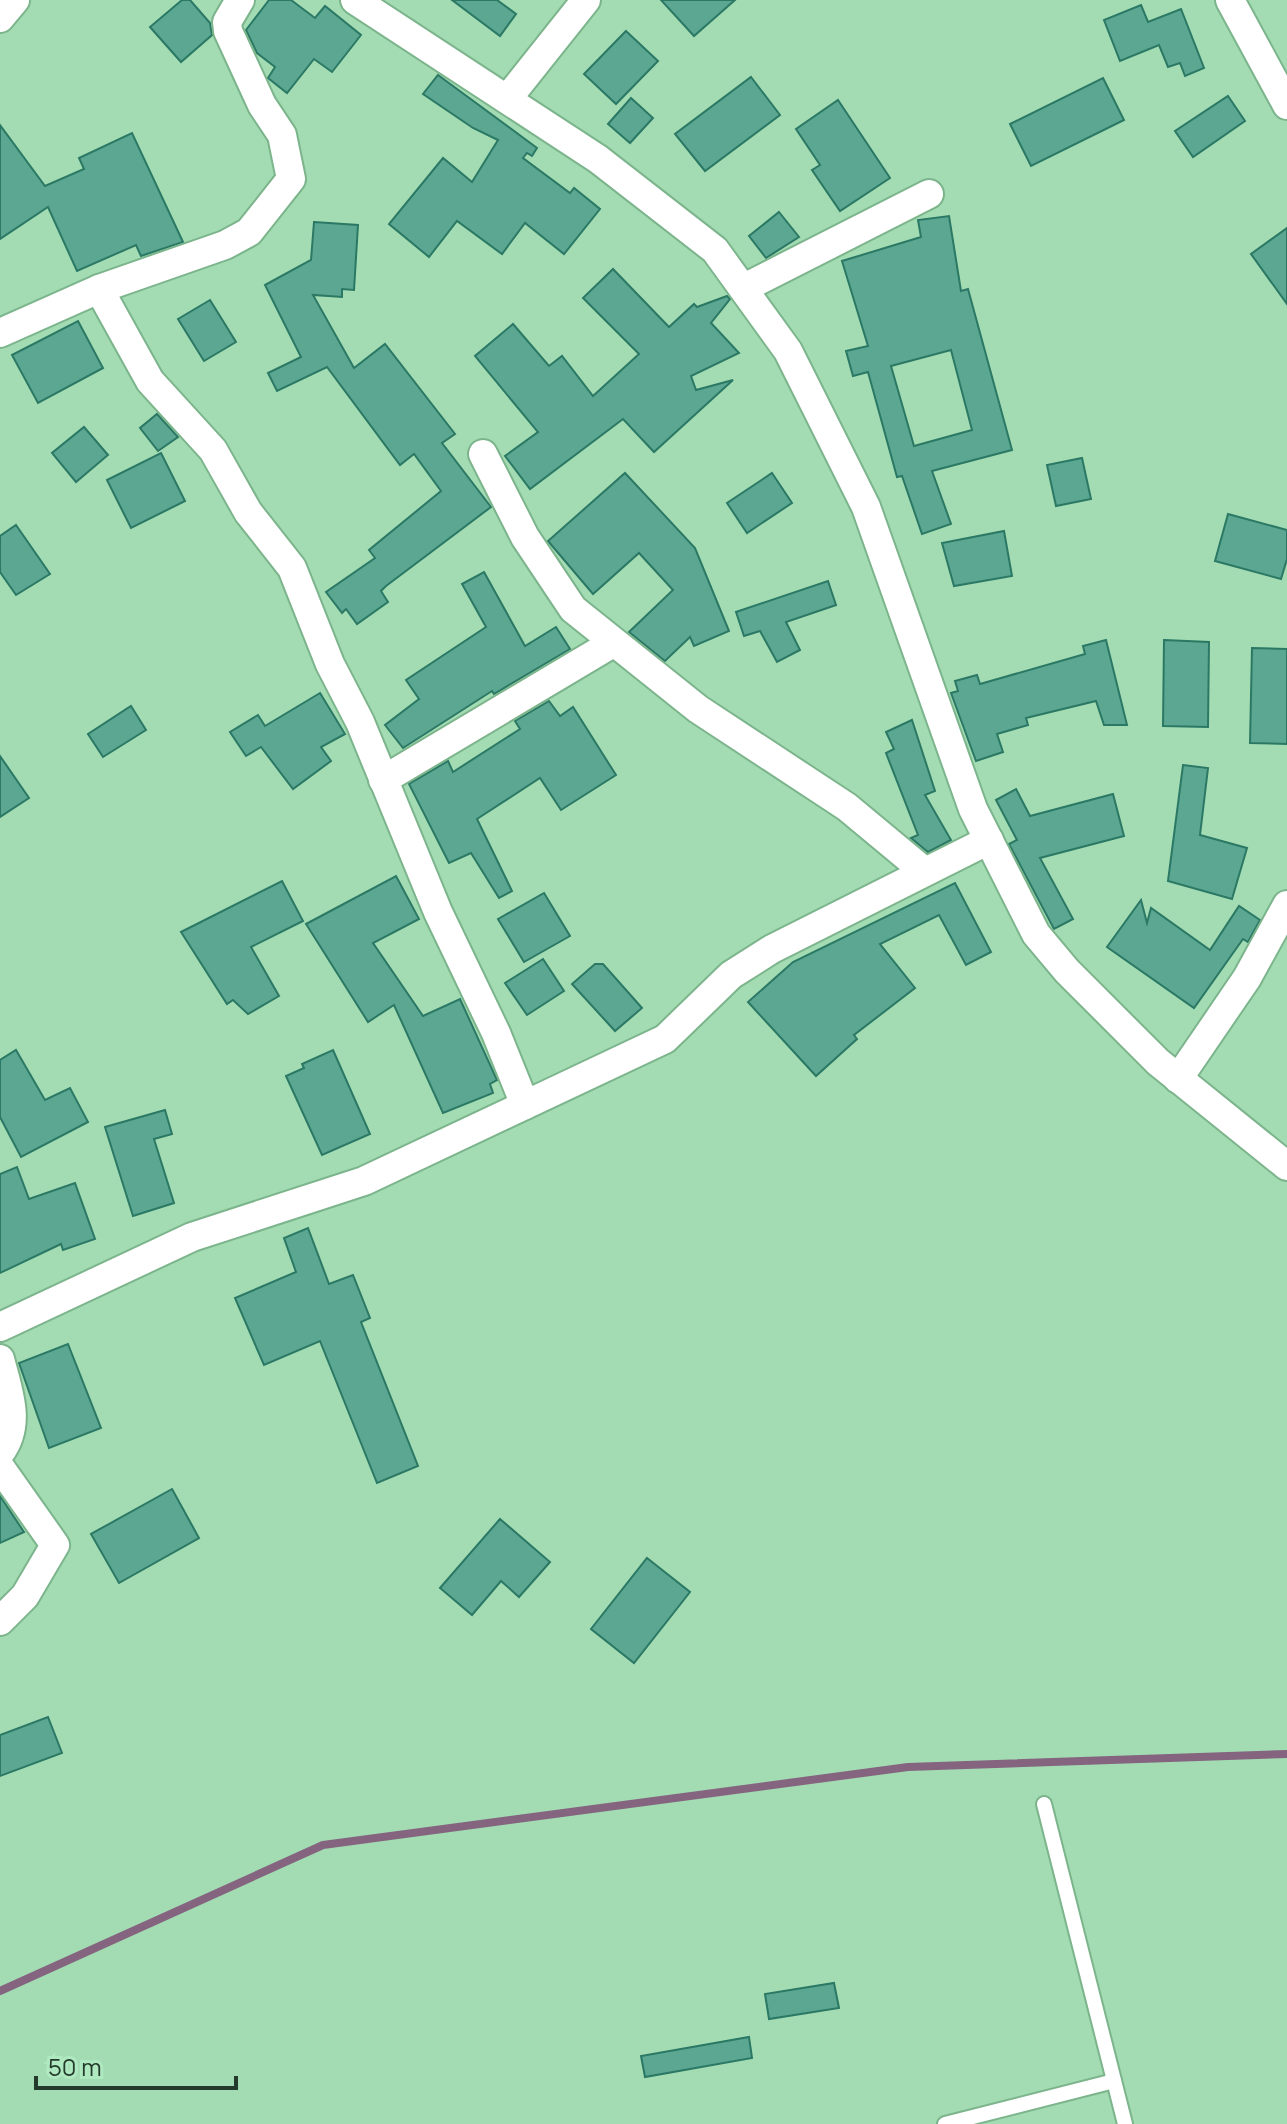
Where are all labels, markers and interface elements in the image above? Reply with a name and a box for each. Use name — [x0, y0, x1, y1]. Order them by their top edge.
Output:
scale bar — [36, 2040, 236, 2090]
text: 50 m — [48, 2050, 102, 2083]

